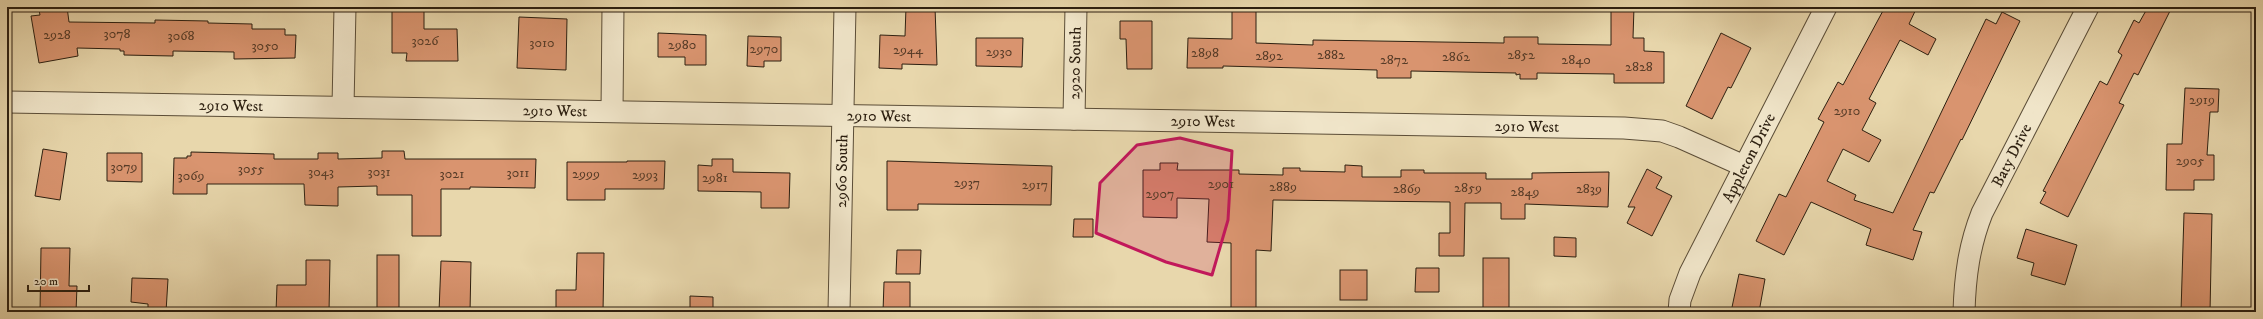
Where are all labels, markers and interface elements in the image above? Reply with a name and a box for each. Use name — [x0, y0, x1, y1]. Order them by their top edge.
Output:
house number: 3078 — [103, 25, 131, 43]
house number: 2928 — [43, 26, 71, 44]
street label: 2920 South — [1064, 26, 1086, 100]
house number: 3068 — [167, 27, 195, 45]
house number: 3026 — [412, 32, 439, 50]
house number: 3010 — [529, 34, 555, 52]
house number: 2980 — [668, 36, 696, 54]
house number: 3050 — [251, 37, 279, 55]
house number: 2970 — [750, 40, 778, 58]
house number: 2944 — [893, 41, 924, 59]
house number: 2930 — [986, 43, 1012, 61]
house number: 2898 — [1191, 44, 1219, 62]
house number: 2882 — [1317, 46, 1345, 64]
house number: 2852 — [1507, 46, 1535, 64]
house number: 2892 — [1255, 47, 1283, 65]
house number: 2862 — [1442, 48, 1470, 66]
house number: 2872 — [1380, 51, 1408, 69]
house number: 2840 — [1561, 51, 1591, 69]
house number: 2828 — [1625, 58, 1653, 76]
house number: 2919 — [2189, 91, 2215, 109]
street label: 2910 West — [198, 95, 263, 116]
street label: 2910 West — [522, 100, 587, 121]
house number: 2910 — [1834, 102, 1860, 120]
street label: 2910 West — [846, 106, 911, 127]
street label: Appleton Drive — [1718, 110, 1780, 206]
street label: 2910 West — [1170, 111, 1235, 132]
street label: 2910 West — [1494, 116, 1559, 137]
street label: Baty Drive — [1987, 120, 2036, 190]
street label: 2960 South — [831, 133, 853, 208]
house number: 2905 — [2176, 152, 2204, 170]
house number: 3079 — [110, 158, 138, 176]
house number: 3055 — [238, 160, 264, 178]
house number: 3043 — [308, 163, 334, 181]
house number: 3031 — [367, 163, 391, 181]
house number: 3011 — [507, 164, 529, 182]
house number: 3021 — [440, 165, 464, 183]
house number: 2999 — [572, 165, 600, 183]
house number: 2993 — [632, 166, 658, 184]
house number: 3069 — [177, 167, 205, 185]
house number: 2981 — [702, 169, 728, 187]
house number: 2937 — [954, 174, 980, 192]
house number: 2901 — [1208, 175, 1234, 193]
house number: 2917 — [1022, 176, 1048, 194]
house number: 2889 — [1269, 178, 1297, 196]
house number: 2859 — [1454, 179, 1482, 197]
house number: 2869 — [1393, 180, 1421, 198]
house number: 2839 — [1576, 180, 1602, 198]
house number: 2849 — [1511, 183, 1539, 201]
house number: 2907 — [1146, 185, 1174, 203]
scale bar — [28, 267, 89, 293]
text: 20 m — [34, 274, 58, 289]

